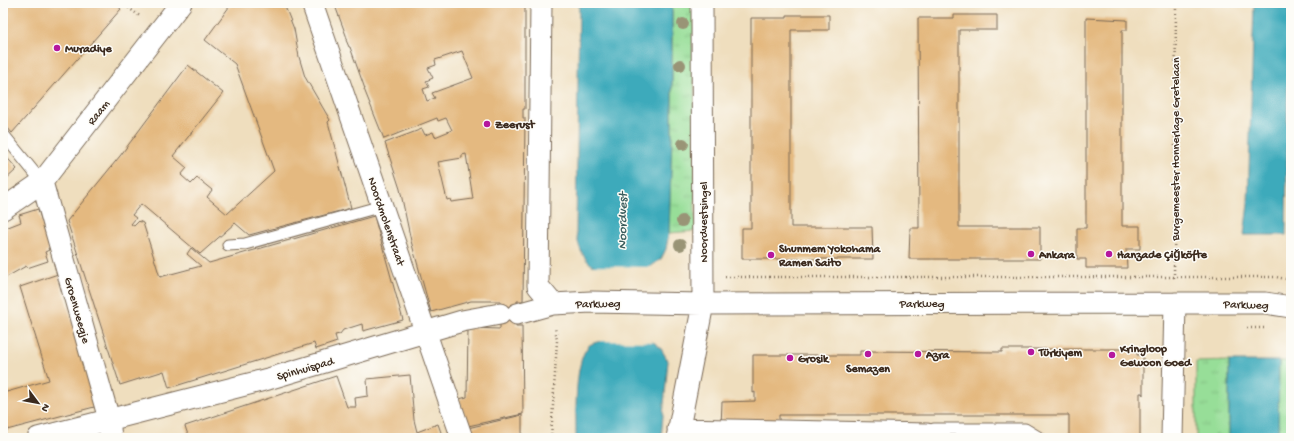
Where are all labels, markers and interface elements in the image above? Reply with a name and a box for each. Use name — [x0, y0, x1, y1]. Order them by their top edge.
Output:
marker: Muradiye — [52, 43, 62, 53]
place label: Muradiye — [65, 43, 112, 57]
street label: Burgemeester Honnerlage Gretelaan — [1170, 57, 1184, 242]
street label: Raam — [85, 97, 114, 129]
marker: Zeerust — [482, 119, 492, 129]
place label: Zeerust — [495, 119, 535, 133]
street label: Noordmolenstraat — [363, 176, 407, 269]
street label: Noordvestsingel — [698, 181, 712, 262]
water label: Noordvest — [616, 190, 632, 250]
place label: Shunmem Yokohama Ramen Saito — [778, 243, 881, 271]
marker: Ankara — [1026, 249, 1036, 259]
place label: Ankara — [1038, 249, 1076, 263]
marker: Hanzade Çiğköfte — [1104, 249, 1114, 259]
place label: Hanzade Çiğköfte — [1117, 249, 1208, 263]
marker: Shunmem Yokohama Ramen Saito — [766, 250, 776, 260]
street label: Groenweegje — [60, 276, 92, 346]
street label: Parkweg — [574, 298, 621, 312]
street label: Parkweg — [898, 298, 945, 312]
street label: Parkweg — [1222, 298, 1269, 314]
place label: Kringloop Gewoon Goed — [1119, 343, 1193, 371]
marker: Türkiyem — [1026, 347, 1036, 357]
place label: Türkiyem — [1038, 347, 1083, 361]
marker: Semazen — [863, 349, 873, 359]
marker: Azra — [913, 349, 923, 359]
place label: Azra — [925, 349, 951, 363]
marker: Kringloop Gewoon Goed — [1107, 350, 1117, 360]
marker: Grosik — [785, 353, 795, 363]
place label: Grosik — [798, 353, 830, 367]
street label: Spinhuispad — [276, 355, 337, 385]
place label: Semazen — [846, 363, 890, 377]
north arrow — [18, 383, 58, 423]
text: N — [38, 401, 52, 413]

